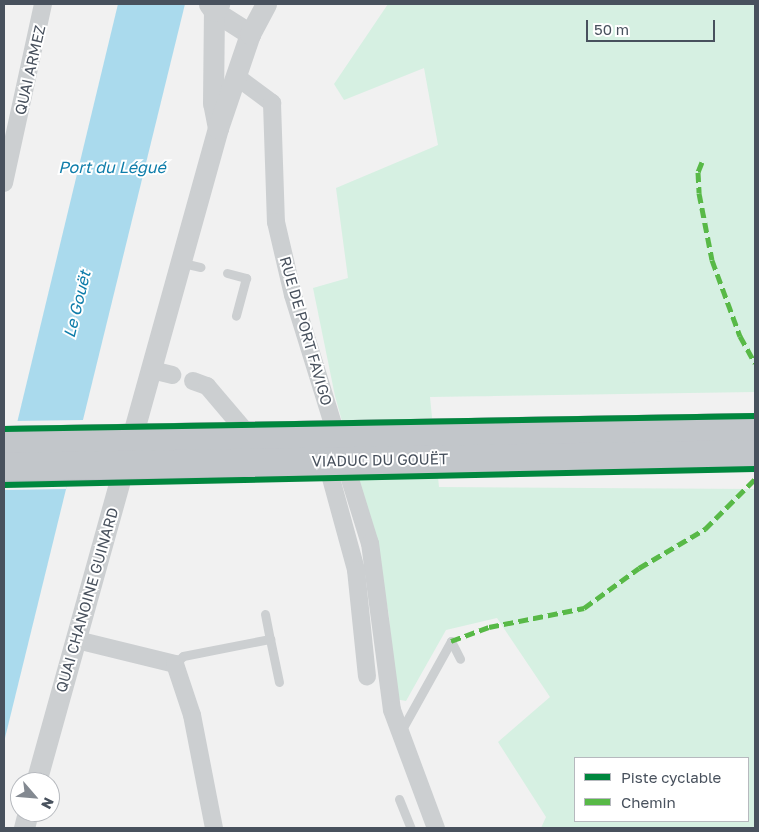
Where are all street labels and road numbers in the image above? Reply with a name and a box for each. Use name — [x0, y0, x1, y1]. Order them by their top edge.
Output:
street label: QUAI ARMEZ — [11, 23, 49, 117]
street label: RUE DE PORT FAVIGO — [276, 254, 336, 408]
street label: VIADUC DU GOUËT — [312, 450, 448, 470]
street label: QUAI CHANOINE GUINARD — [52, 505, 122, 695]

